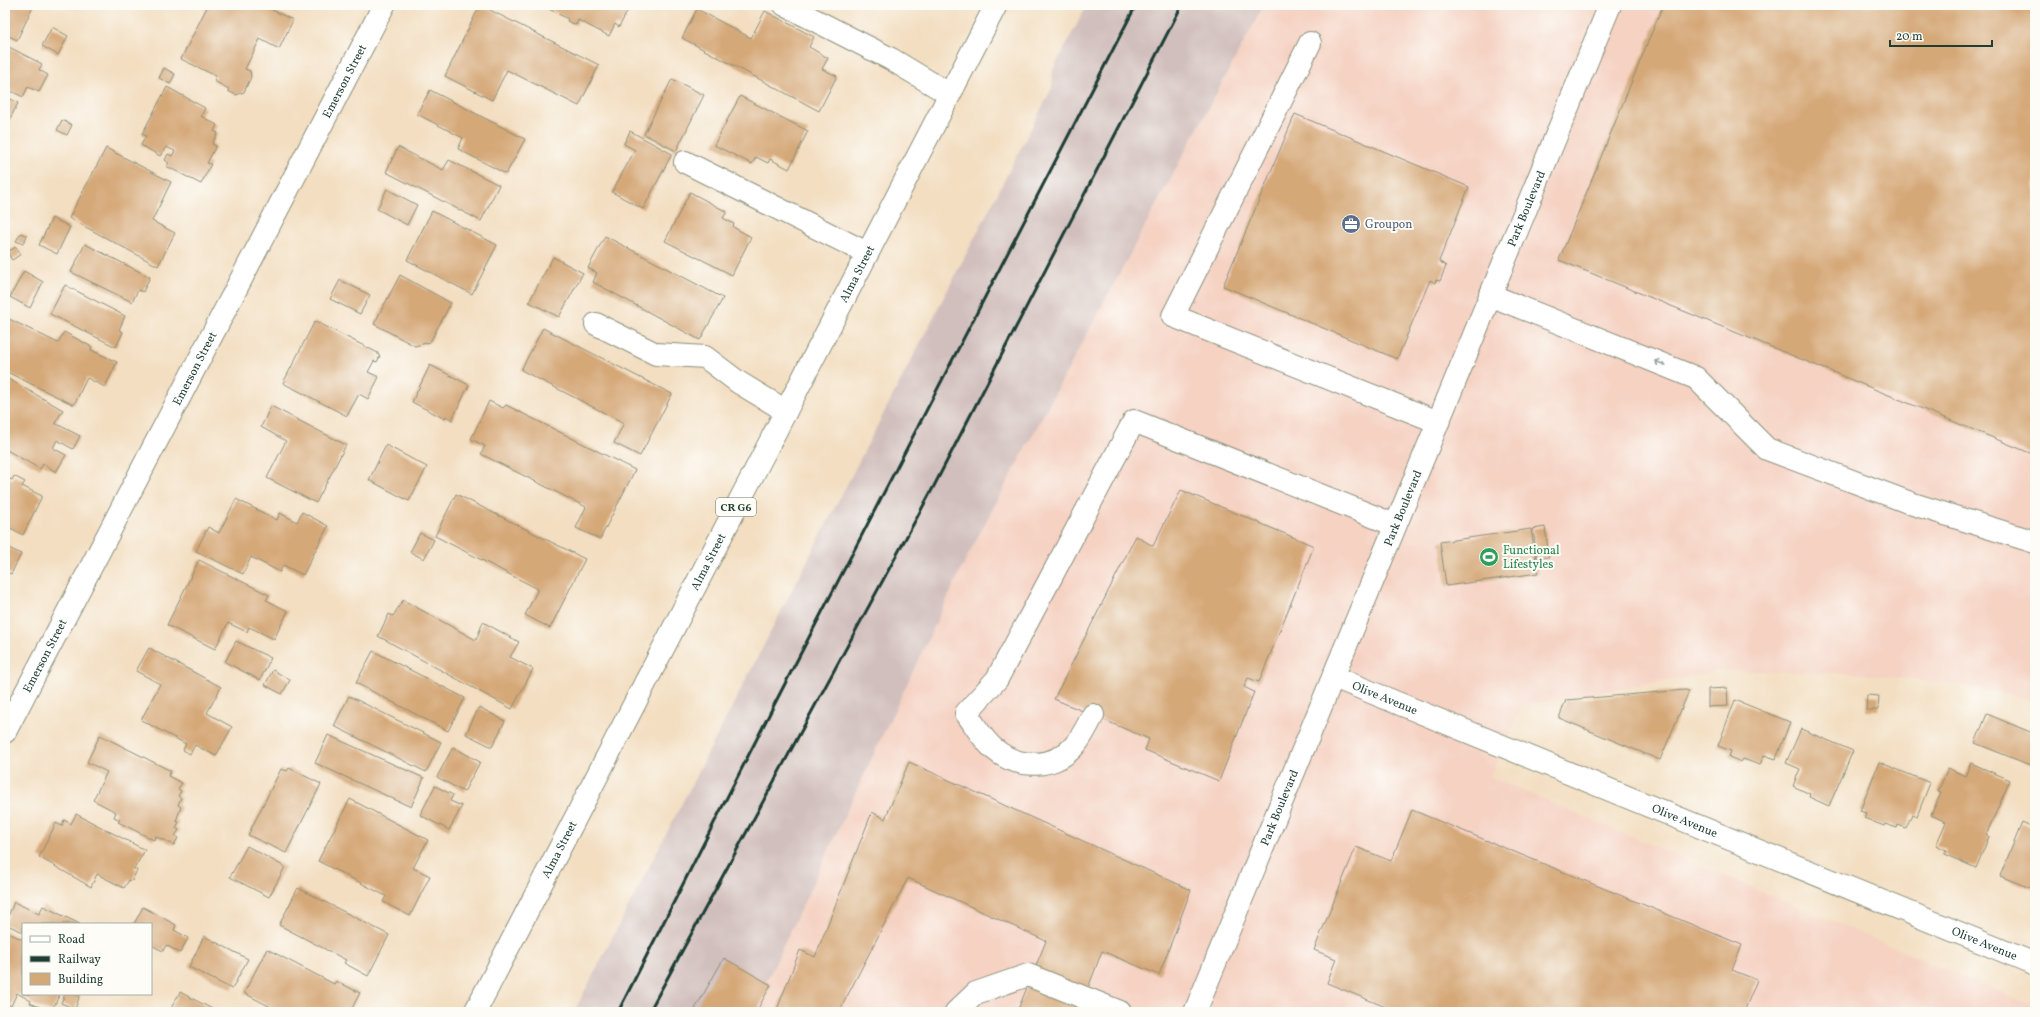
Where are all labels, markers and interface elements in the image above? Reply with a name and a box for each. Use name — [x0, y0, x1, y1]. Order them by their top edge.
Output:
scale bar — [1890, 22, 1992, 48]
text: 20 m — [1896, 29, 1923, 45]
street label: Emerson Street — [319, 42, 371, 121]
street label: Park Boulevard — [1504, 168, 1550, 249]
office icon: Groupon — [1340, 213, 1362, 235]
place label: Groupon — [1365, 217, 1412, 233]
street label: Alma Street — [836, 243, 879, 306]
street label: Emerson Street — [170, 329, 221, 409]
one-way arrow — [1654, 359, 1666, 367]
street label: Park Boulevard — [1381, 468, 1426, 549]
road number: CR G6 — [716, 498, 756, 516]
street label: Alma Street — [687, 531, 730, 594]
place label: Functional Lifestyles — [1503, 543, 1560, 573]
sports icon: Functional Lifestyles — [1478, 546, 1500, 568]
street label: Emerson Street — [20, 617, 72, 696]
street label: Olive Avenue — [1349, 678, 1420, 719]
street label: Park Boulevard — [1257, 767, 1303, 849]
street label: Olive Avenue — [1649, 801, 1720, 842]
street label: Alma Street — [539, 818, 581, 881]
legend — [22, 923, 152, 995]
street label: Olive Avenue — [1949, 924, 2020, 965]
text: Road — [58, 932, 85, 948]
text: Railway — [58, 952, 101, 968]
text: Building — [58, 972, 103, 988]

